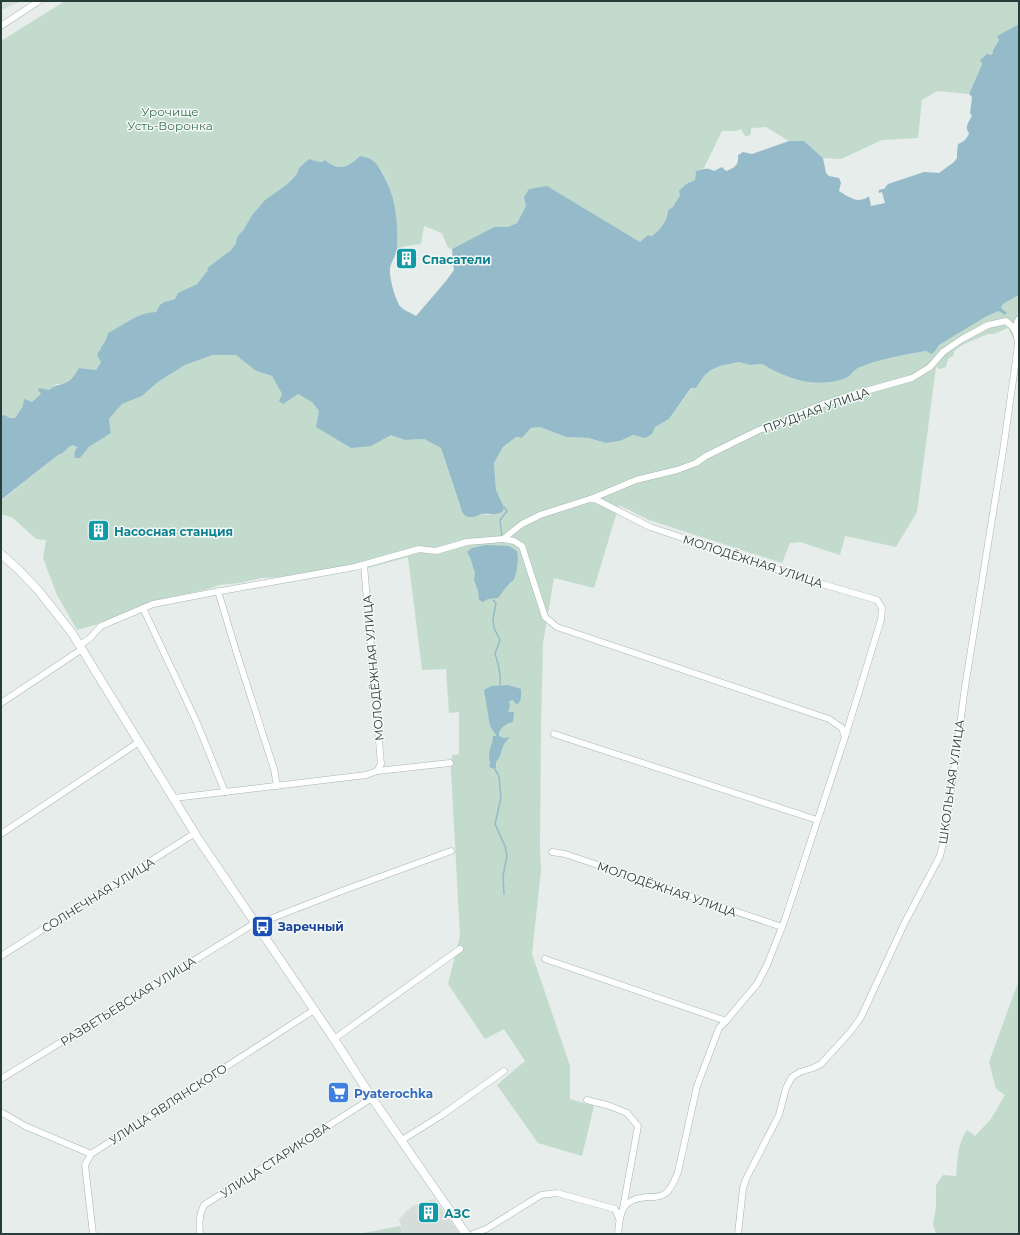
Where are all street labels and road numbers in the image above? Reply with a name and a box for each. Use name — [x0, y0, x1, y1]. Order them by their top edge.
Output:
street label: ПРУДНАЯ УЛИЦА — [761, 384, 871, 436]
street label: МОЛОДЁЖНАЯ УЛИЦА — [681, 531, 825, 591]
street label: МОЛОДЁЖНАЯ УЛИЦА — [359, 594, 387, 742]
street label: ШКОЛЬНАЯ УЛИЦА — [935, 719, 967, 845]
street label: СОЛНЕЧНАЯ УЛИЦА — [39, 854, 157, 936]
street label: МОЛОДЁЖНАЯ УЛИЦА — [595, 858, 739, 920]
street label: РАЗВЕТЬЕВСКАЯ УЛИЦА — [58, 953, 199, 1049]
street label: УЛИЦА ЯВЛЯНСКОГО — [106, 1060, 230, 1148]
street label: УЛИЦА СТАРИКОВА — [217, 1119, 333, 1201]

